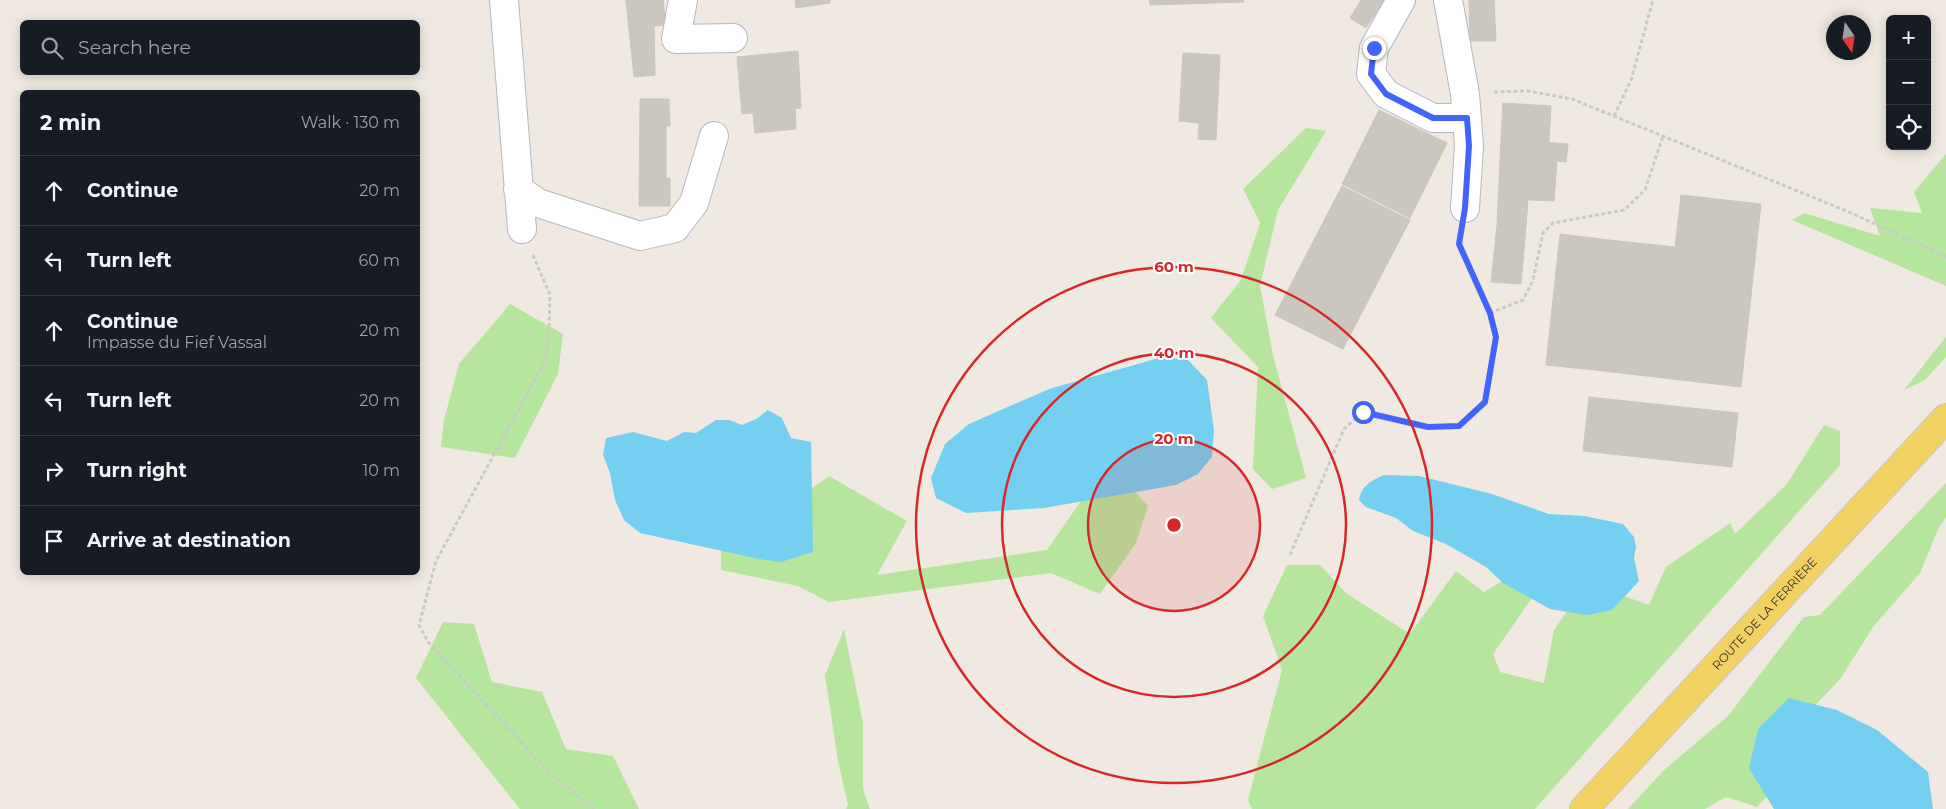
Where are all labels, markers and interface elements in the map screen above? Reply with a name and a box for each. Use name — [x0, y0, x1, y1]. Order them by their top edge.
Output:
north arrow — [1826, 15, 1871, 60]
map controls — [1886, 15, 1931, 150]
button: + — [1886, 15, 1931, 60]
search box — [20, 20, 420, 75]
icon: search — [38, 34, 66, 62]
text: Search here — [78, 36, 191, 59]
route end — [1363, 37, 1386, 60]
button: − — [1886, 60, 1931, 105]
button: locate — [1886, 105, 1931, 150]
text: 2 min — [40, 110, 101, 135]
text: Walk · 130 m — [301, 113, 400, 132]
icon: ahead — [40, 177, 68, 205]
text: Continue — [87, 179, 178, 202]
text: 20 m — [359, 181, 400, 200]
icon: left — [40, 247, 68, 275]
text: Turn left — [87, 249, 172, 272]
text: 60 m — [358, 251, 400, 270]
text: 60 m — [1154, 257, 1194, 276]
text: Continue — [87, 310, 178, 333]
icon: ahead — [40, 317, 68, 345]
text: 20 m — [359, 321, 400, 340]
text: Impasse du Fief Vassal — [87, 333, 267, 352]
text: 40 m — [1154, 343, 1194, 362]
icon: left — [40, 387, 68, 415]
text: Turn left — [87, 389, 172, 412]
text: 20 m — [359, 391, 400, 410]
route start — [1352, 401, 1375, 424]
text: 20 m — [1154, 429, 1194, 448]
icon: right — [40, 457, 68, 485]
text: Turn right — [87, 459, 187, 482]
text: 10 m — [362, 461, 400, 480]
centre of rings — [1165, 516, 1183, 534]
icon: arrive — [40, 527, 68, 555]
text: Arrive at destination — [87, 529, 291, 552]
street label: ROUTE DE LA FERRIÈRE — [1709, 554, 1820, 673]

